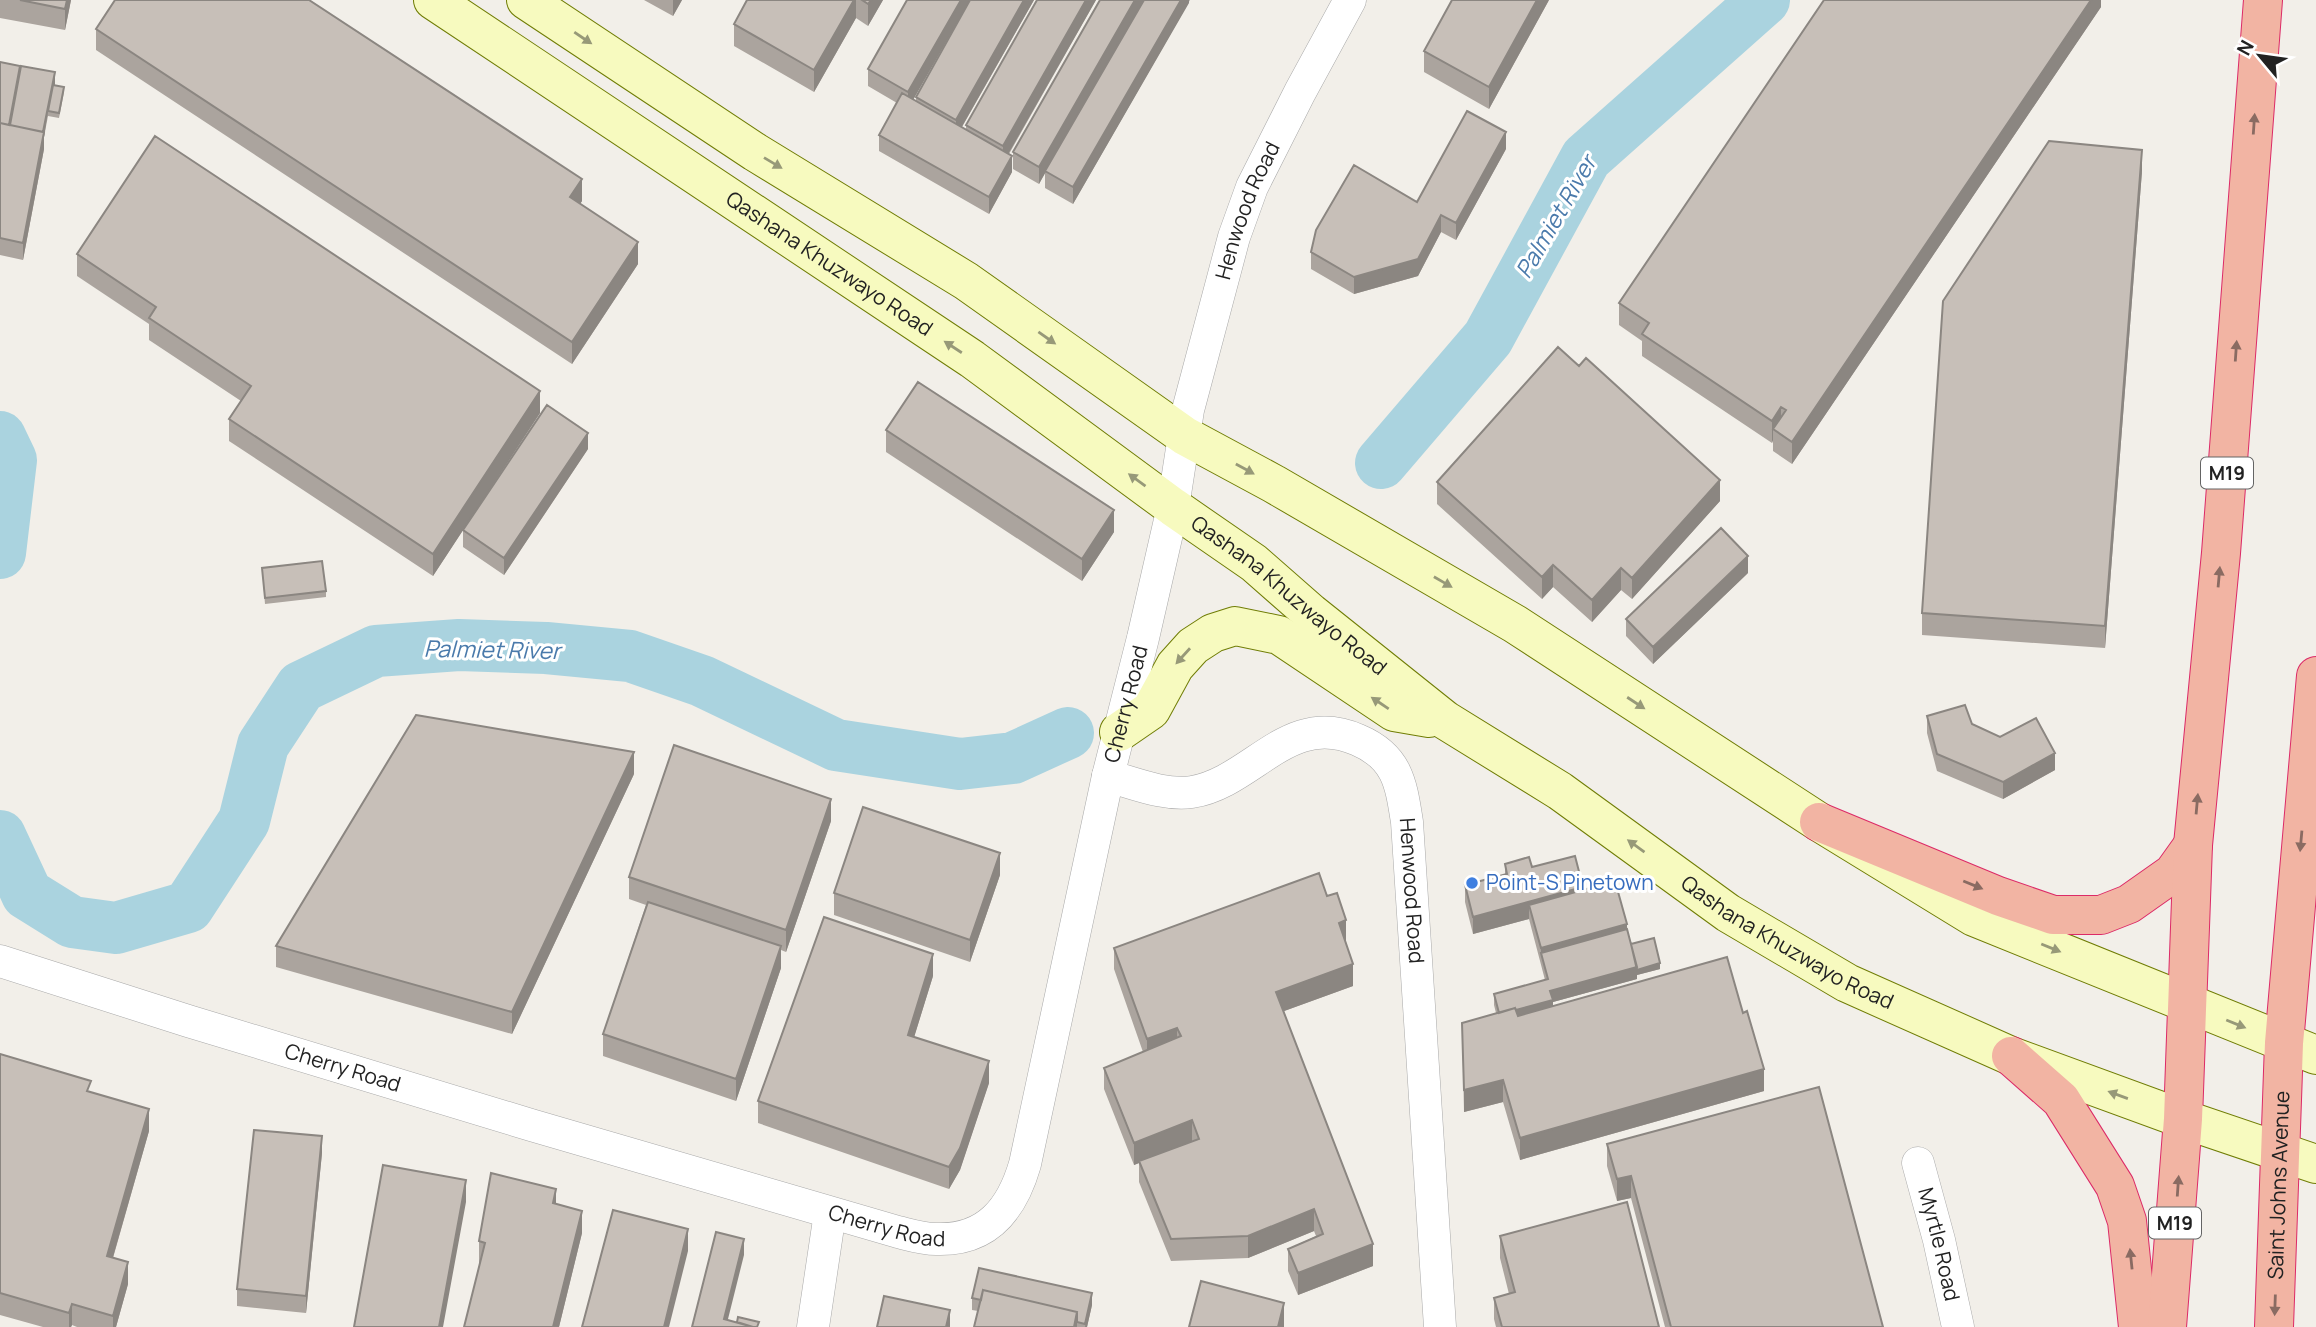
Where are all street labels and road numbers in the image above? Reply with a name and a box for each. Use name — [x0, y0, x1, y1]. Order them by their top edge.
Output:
street label: Henwood Road — [1208, 136, 1286, 283]
street label: Qashana Khuzwayo Road — [721, 184, 938, 342]
road number: M19 — [2201, 458, 2253, 488]
street label: Qashana Khuzwayo Road — [1186, 509, 1393, 681]
street label: Cherry Road — [1097, 642, 1154, 765]
street label: Henwood Road — [1394, 817, 1431, 964]
street label: Qashana Khuzwayo Road — [1676, 868, 1898, 1015]
street label: Cherry Road — [282, 1036, 404, 1098]
street label: Saint Johns Avenue — [2261, 1090, 2295, 1280]
street label: Myrtle Road — [1912, 1184, 1967, 1303]
street label: Cherry Road — [825, 1197, 945, 1252]
road number: M19 — [2149, 1208, 2201, 1238]

